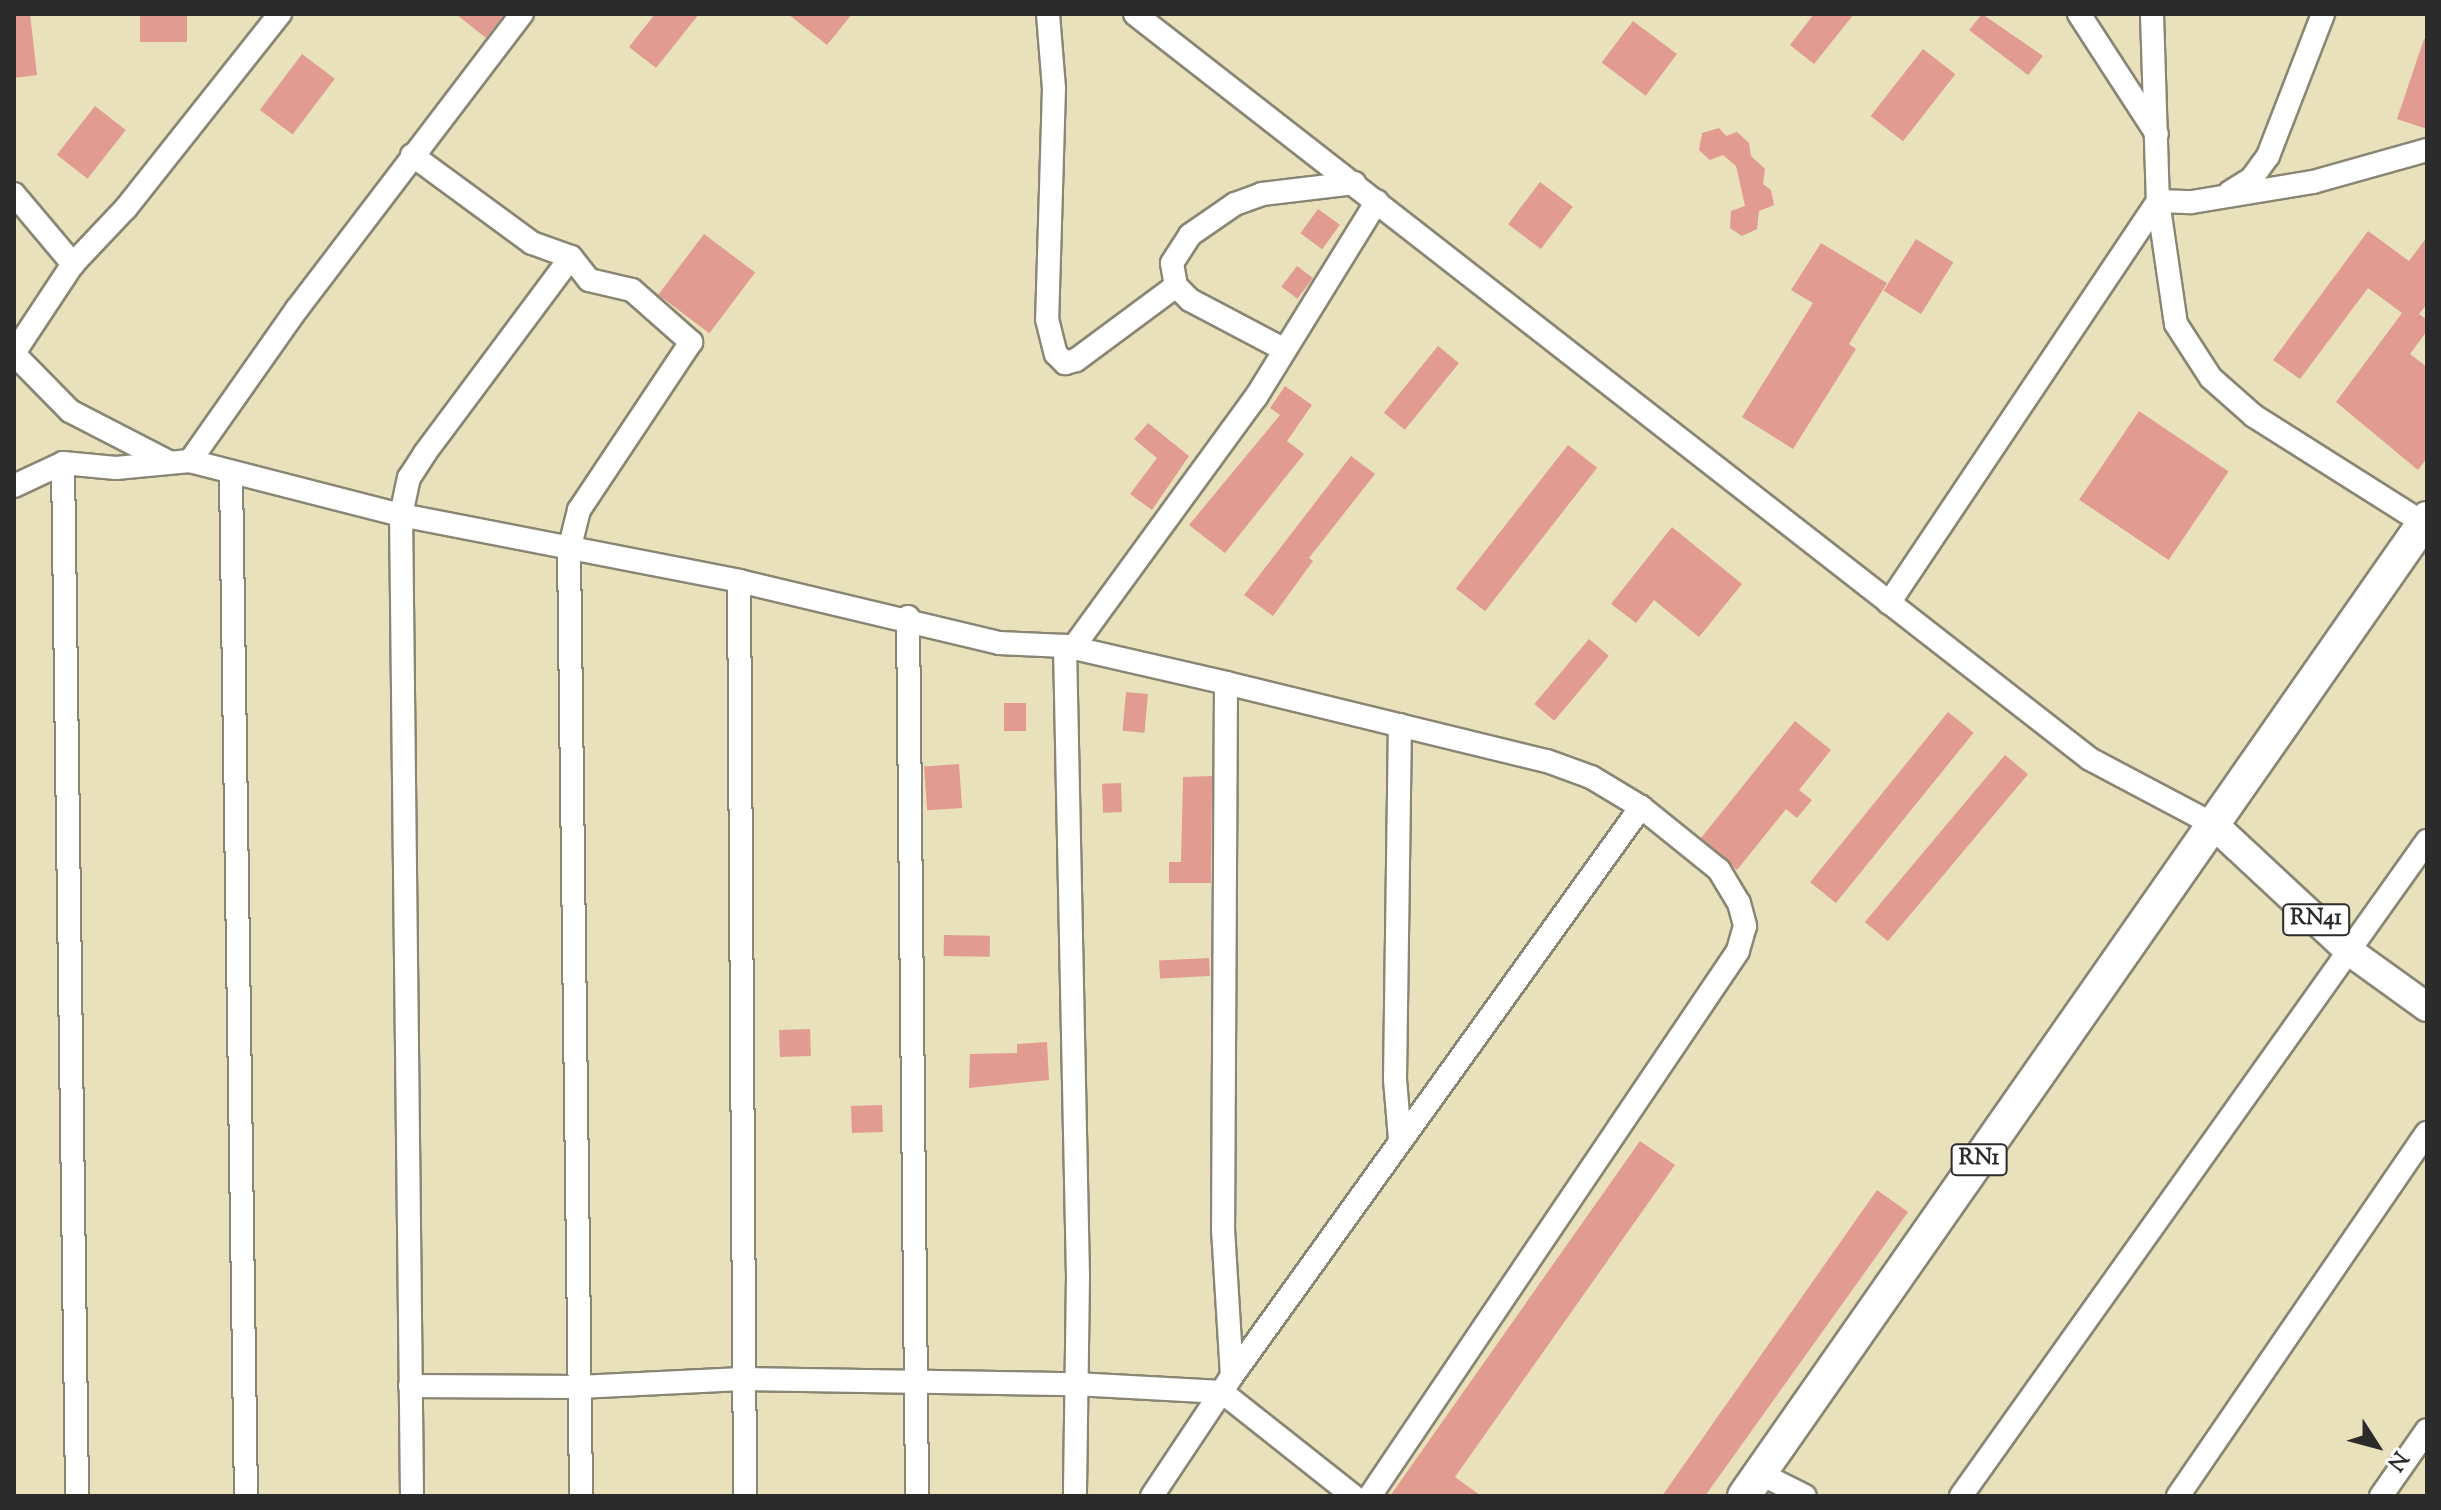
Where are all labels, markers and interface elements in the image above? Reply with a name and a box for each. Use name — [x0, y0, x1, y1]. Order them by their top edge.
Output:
road number: RN41 — [2282, 902, 2350, 938]
road number: RN1 — [1949, 1142, 2009, 1178]
north arrow — [2337, 1406, 2417, 1486]
text: N — [2378, 1444, 2415, 1477]

